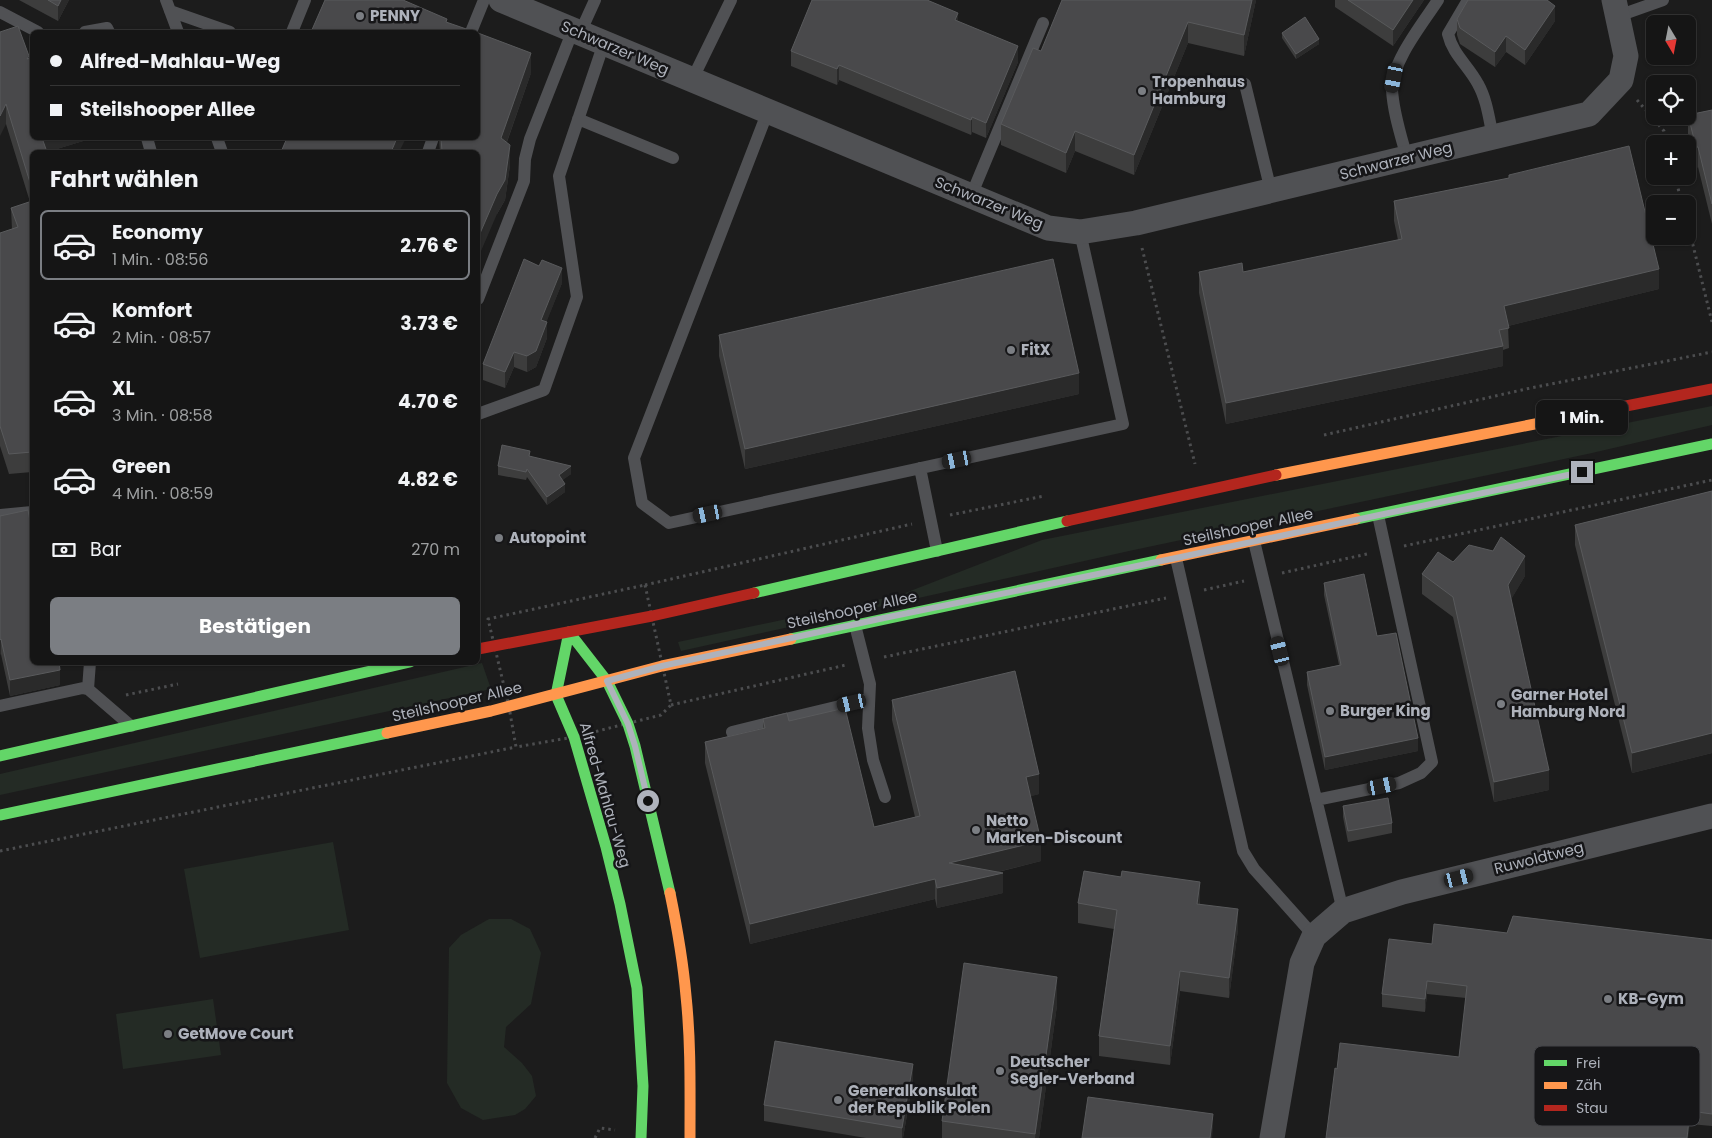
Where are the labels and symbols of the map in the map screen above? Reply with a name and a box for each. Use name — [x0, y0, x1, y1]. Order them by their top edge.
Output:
place label: PENNY — [370, 5, 420, 26]
marker: PENNY — [354, 10, 366, 22]
street label: Schwarzer Weg — [558, 15, 672, 80]
north arrow — [1646, 15, 1696, 65]
car — [1383, 62, 1404, 94]
place label: Tropenhaus Hamburg — [1152, 71, 1245, 109]
marker: Tropenhaus Hamburg — [1136, 85, 1148, 97]
street label: Schwarzer Weg — [1337, 136, 1454, 185]
street label: Schwarzer Weg — [932, 171, 1047, 234]
place label: FitX — [1021, 339, 1051, 360]
marker: FitX — [1005, 344, 1017, 356]
callout: 1 Min. — [1536, 400, 1628, 434]
car — [940, 450, 973, 470]
route end — [1571, 461, 1593, 483]
street label: Steilshooper Allee — [1181, 502, 1315, 551]
car — [691, 504, 724, 524]
place label: Autopoint — [509, 527, 586, 548]
marker: Autopoint — [493, 532, 505, 544]
street label: Steilshooper Allee — [785, 585, 919, 634]
car — [1269, 635, 1290, 667]
street label: Steilshooper Allee — [390, 676, 524, 727]
place label: Garner Hotel Hamburg Nord — [1511, 684, 1626, 722]
car — [835, 692, 868, 714]
marker: Garner Hotel Hamburg Nord — [1495, 698, 1507, 710]
place label: Burger King — [1340, 700, 1431, 721]
marker: Burger King — [1324, 705, 1336, 717]
street label: Alfred-Mahlau-Weg — [575, 720, 636, 870]
car — [1365, 776, 1398, 796]
route start — [637, 790, 659, 812]
place label: Netto Marken-Discount — [986, 810, 1122, 848]
marker: Netto Marken-Discount — [970, 824, 982, 836]
street label: Ruwoldtweg — [1492, 836, 1586, 879]
car — [1442, 867, 1475, 889]
place label: KB-Gym — [1618, 988, 1684, 1009]
marker: KB-Gym — [1602, 993, 1614, 1005]
place label: GetMove Court — [178, 1023, 294, 1044]
marker: GetMove Court — [162, 1028, 174, 1040]
legend — [1534, 1046, 1700, 1126]
place label: Deutscher Segler-Verband — [1010, 1051, 1135, 1089]
text: Frei — [1576, 1053, 1600, 1073]
marker: Deutscher Segler-Verband — [994, 1065, 1006, 1077]
text: Zäh — [1576, 1075, 1602, 1095]
place label: Generalkonsulat der Republik Polen — [848, 1080, 991, 1118]
marker: Generalkonsulat der Republik Polen — [832, 1094, 844, 1106]
text: Stau — [1576, 1098, 1608, 1118]

